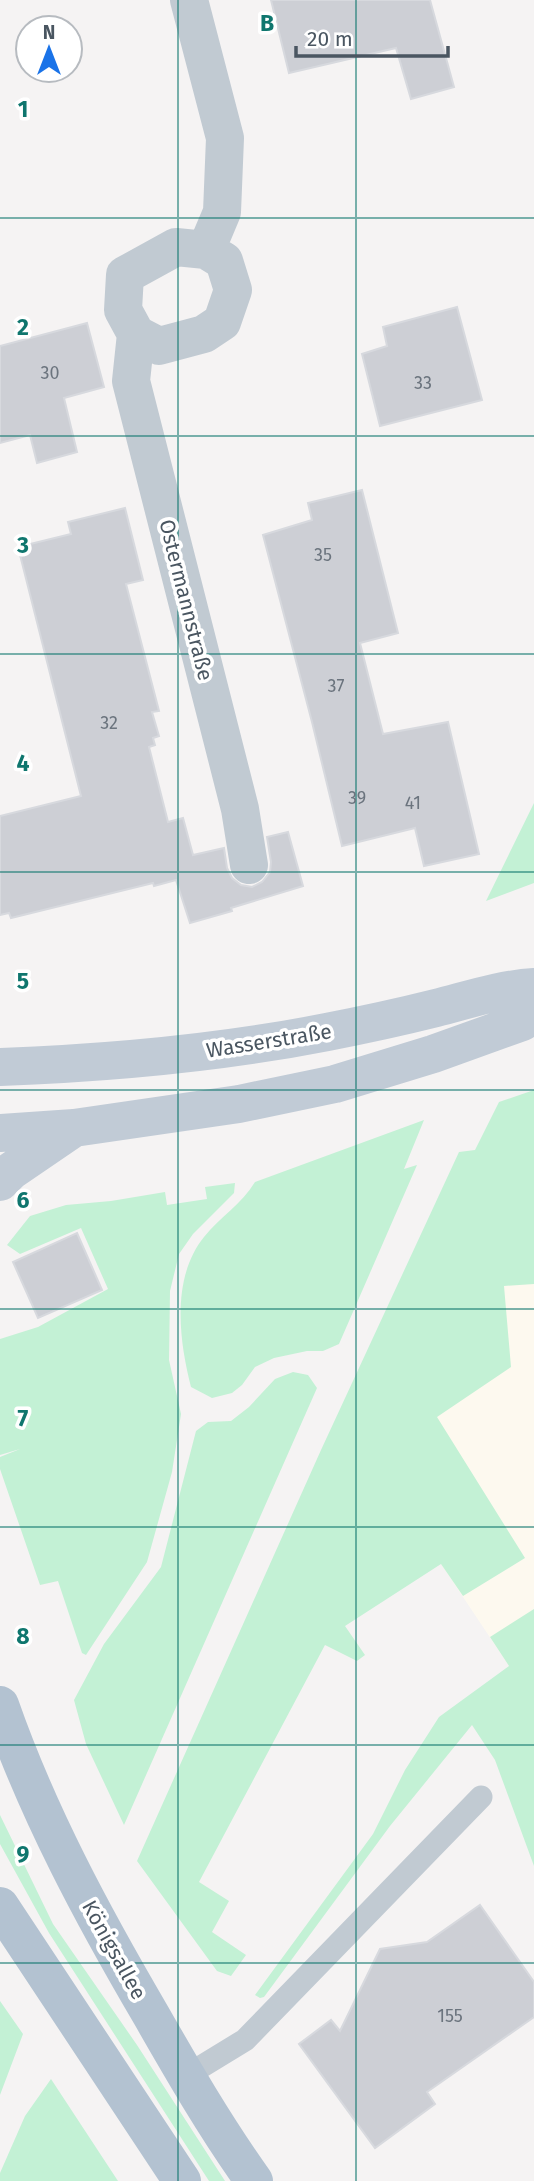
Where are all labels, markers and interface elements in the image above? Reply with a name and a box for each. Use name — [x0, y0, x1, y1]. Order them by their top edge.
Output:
text: B — [260, 9, 274, 37]
north arrow — [14, 14, 84, 84]
scale bar — [296, 14, 448, 58]
text: N — [43, 21, 55, 44]
text: 20 m — [307, 26, 353, 52]
text: 1 — [18, 95, 28, 123]
text: 2 — [17, 313, 29, 341]
house number: 30 — [40, 362, 60, 384]
house number: 33 — [414, 372, 432, 394]
street label: Ostermannstraße — [153, 517, 219, 683]
text: 3 — [16, 531, 29, 559]
house number: 35 — [314, 544, 332, 566]
house number: 37 — [328, 675, 344, 697]
house number: 32 — [100, 712, 118, 734]
text: 4 — [17, 749, 30, 777]
house number: 39 — [348, 787, 366, 809]
house number: 41 — [405, 792, 421, 814]
text: 5 — [17, 967, 29, 995]
street label: Wasserstraße — [204, 1018, 334, 1064]
text: 6 — [17, 1186, 30, 1214]
text: 7 — [18, 1404, 29, 1432]
text: 8 — [16, 1622, 30, 1650]
text: 9 — [17, 1840, 30, 1868]
street label: Königsallee — [76, 1896, 152, 2004]
house number: 155 — [437, 2005, 463, 2027]

